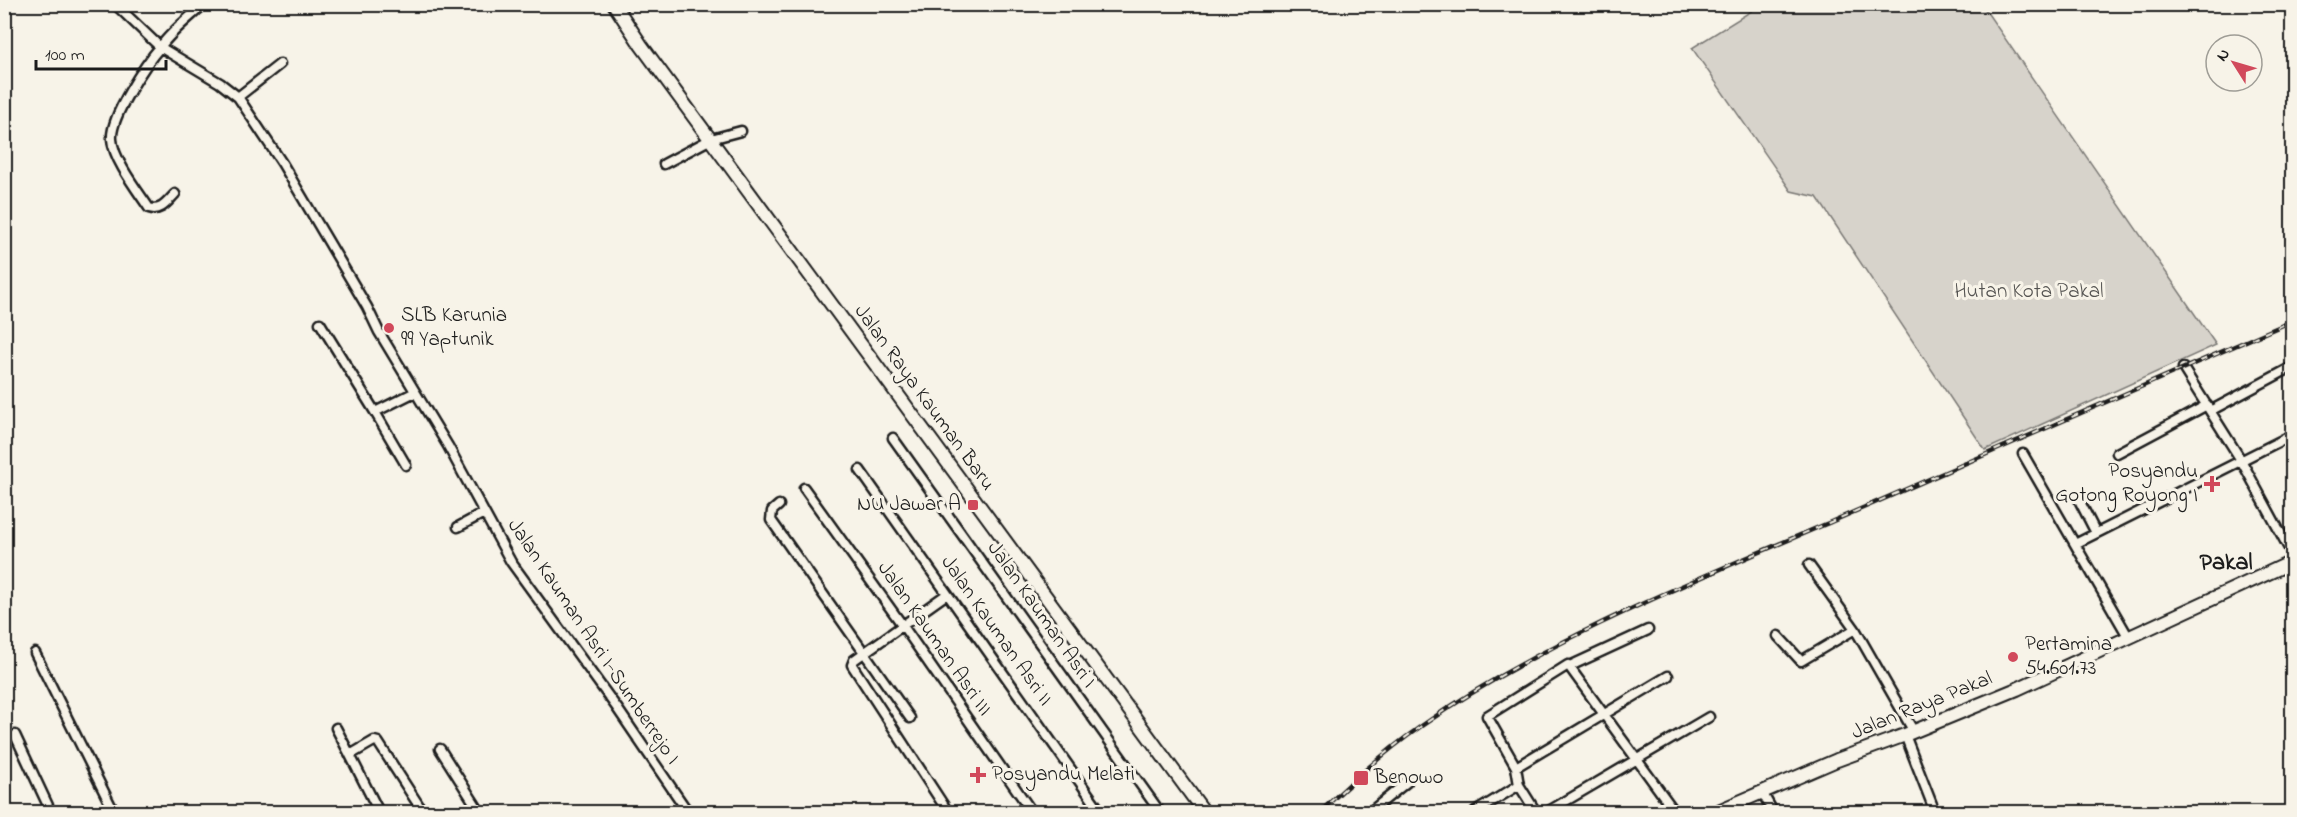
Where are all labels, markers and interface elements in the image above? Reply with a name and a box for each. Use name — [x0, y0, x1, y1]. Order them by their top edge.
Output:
scale bar — [36, 33, 166, 71]
north arrow — [2204, 33, 2264, 93]
text: 100 m — [45, 43, 85, 69]
text: N — [2211, 43, 2237, 67]
park label: Hutan Kota Pakal — [1954, 277, 2104, 307]
street label: Jalan Raya Kauman Baru — [844, 299, 1002, 499]
place label: SLB Karunia 99 Yaptunik — [401, 301, 507, 355]
marker: SLB Karunia 99 Yaptunik — [382, 321, 396, 335]
place label: Posyandu Gotong Royong I — [2055, 457, 2198, 513]
marker: Posyandu Gotong Royong I — [2203, 475, 2221, 493]
place label: NU Jawar A — [857, 490, 961, 520]
marker: NU Jawar A — [966, 498, 980, 512]
street label: Jalan Kauman Asri I-Sumberrejo I — [499, 513, 687, 771]
street label: Jalan Kauman Asri I — [979, 536, 1103, 694]
district label: Pakal — [2200, 546, 2252, 581]
street label: Jalan Kauman Asri II — [933, 550, 1059, 712]
street label: Jalan Kauman Asri III — [869, 556, 999, 722]
place label: Pertamina 54.601.73 — [2025, 630, 2112, 684]
marker: Pertamina 54.601.73 — [2006, 650, 2020, 664]
street label: Jalan Raya Pakal — [1847, 664, 1998, 750]
place label: Posyandu Melati — [992, 760, 1135, 792]
place label: Benowo — [1373, 763, 1443, 793]
marker: Posyandu Melati — [969, 766, 987, 784]
marker: Benowo — [1352, 769, 1370, 787]

